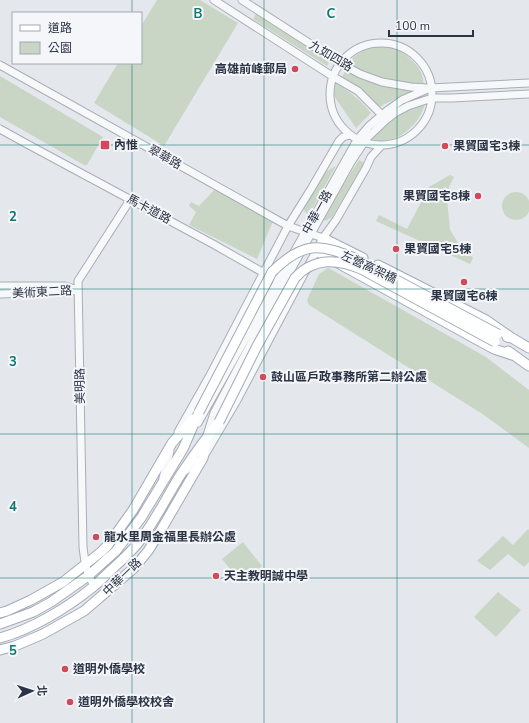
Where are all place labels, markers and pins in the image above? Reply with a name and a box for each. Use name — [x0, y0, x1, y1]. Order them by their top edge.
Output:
place label: 高雄前峰郵局 — [215, 61, 287, 77]
marker: 高雄前峰郵局 — [290, 64, 300, 74]
place label: 內惟 — [114, 137, 138, 153]
place label: 果貿國宅3棟 — [453, 138, 520, 154]
marker: 內惟 — [99, 139, 111, 151]
marker: 果貿國宅3棟 — [440, 141, 450, 151]
place label: 果貿國宅8棟 — [403, 188, 470, 204]
marker: 果貿國宅8棟 — [473, 191, 483, 201]
place label: 果貿國宅5棟 — [404, 241, 471, 257]
marker: 果貿國宅5棟 — [391, 244, 401, 254]
marker: 果貿國宅6棟 — [459, 277, 469, 287]
place label: 果貿國宅6棟 — [430, 288, 498, 304]
place label: 鼓山區戶政事務所第二辦公處 — [271, 369, 427, 385]
marker: 鼓山區戶政事務所第二辦公處 — [258, 372, 268, 382]
place label: 龍水里周金福里長辦公處 — [104, 529, 236, 545]
marker: 龍水里周金福里長辦公處 — [91, 532, 101, 542]
place label: 天主教明誠中學 — [224, 568, 308, 584]
marker: 天主教明誠中學 — [211, 571, 221, 581]
place label: 道明外僑學校 — [73, 661, 145, 677]
marker: 道明外僑學校 — [60, 664, 70, 674]
place label: 道明外僑學校校舍 — [78, 694, 174, 710]
marker: 道明外僑學校校舍 — [65, 697, 75, 707]

